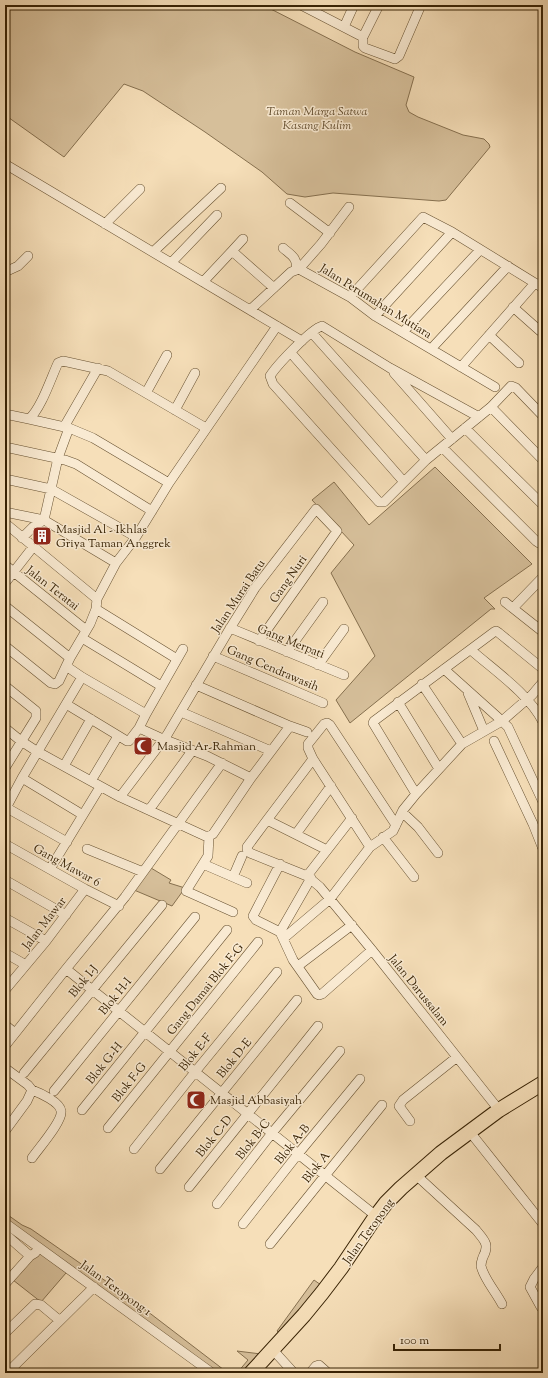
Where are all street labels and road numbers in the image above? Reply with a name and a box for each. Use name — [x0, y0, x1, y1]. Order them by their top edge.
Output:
street label: Jalan Perumahan Mutiara — [315, 259, 435, 344]
street label: Gang Nuri — [266, 551, 312, 607]
street label: Jalan Murai Batu — [207, 556, 270, 638]
street label: Jalan Teratai — [21, 562, 83, 616]
street label: Gang Merpati — [254, 620, 328, 664]
street label: Gang Cendrawasih — [224, 641, 322, 697]
street label: Gang Mawar 6 — [30, 840, 103, 892]
street label: Jalan Mawar — [18, 893, 72, 955]
street label: Gang Damai Blok F-G — [163, 940, 249, 1040]
street label: Jalan Darussalam — [383, 950, 453, 1030]
street label: Blok I-J — [65, 961, 103, 1002]
street label: Blok H-I — [95, 974, 137, 1019]
street label: Blok E-F — [175, 1029, 217, 1076]
street label: Blok D-E — [213, 1034, 257, 1083]
street label: Blok G-H — [82, 1038, 128, 1089]
street label: Blok F-G — [108, 1059, 152, 1106]
street label: Blok C-D — [192, 1112, 237, 1161]
street label: Blok B-C — [232, 1115, 276, 1164]
street label: Blok A-B — [271, 1120, 315, 1169]
street label: Blok A — [298, 1148, 335, 1187]
street label: Jalan Teropong — [338, 1195, 399, 1269]
street label: Jalan Teropong 1 — [75, 1256, 155, 1321]

